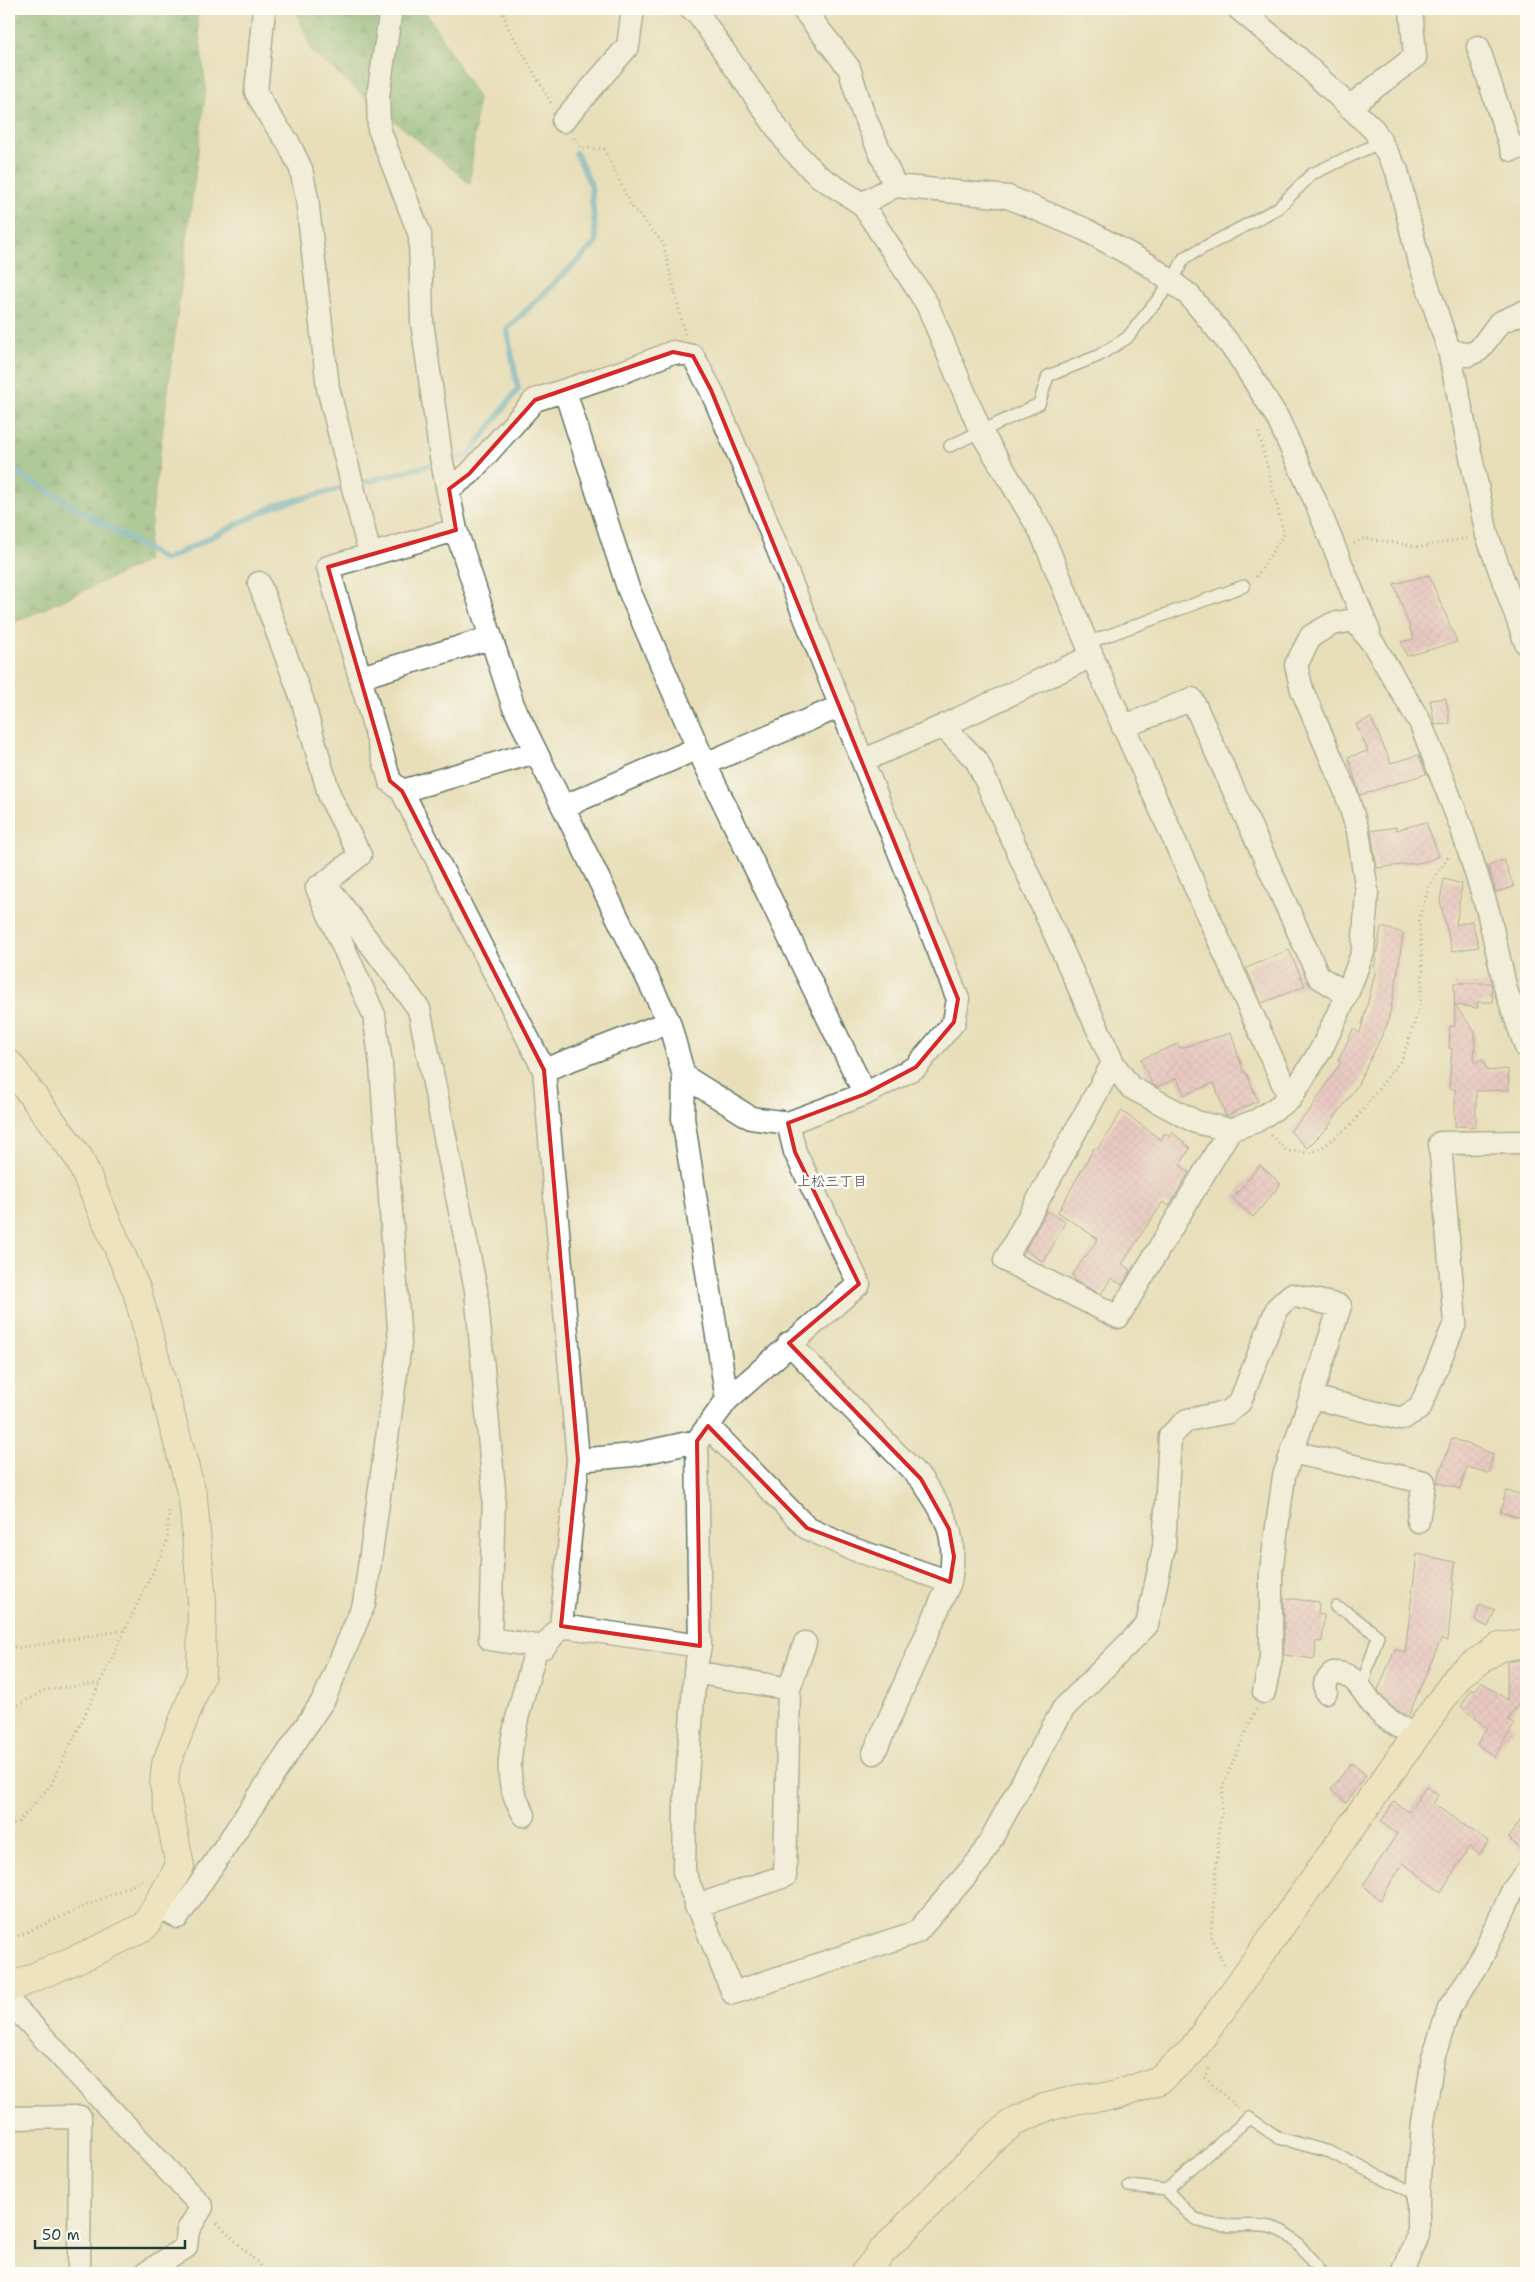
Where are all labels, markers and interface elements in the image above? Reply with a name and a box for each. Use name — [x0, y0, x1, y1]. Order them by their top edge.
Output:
district label: 上松三丁目 — [797, 1172, 867, 1190]
scale bar — [35, 2217, 185, 2249]
text: 50 m — [42, 2225, 80, 2245]

